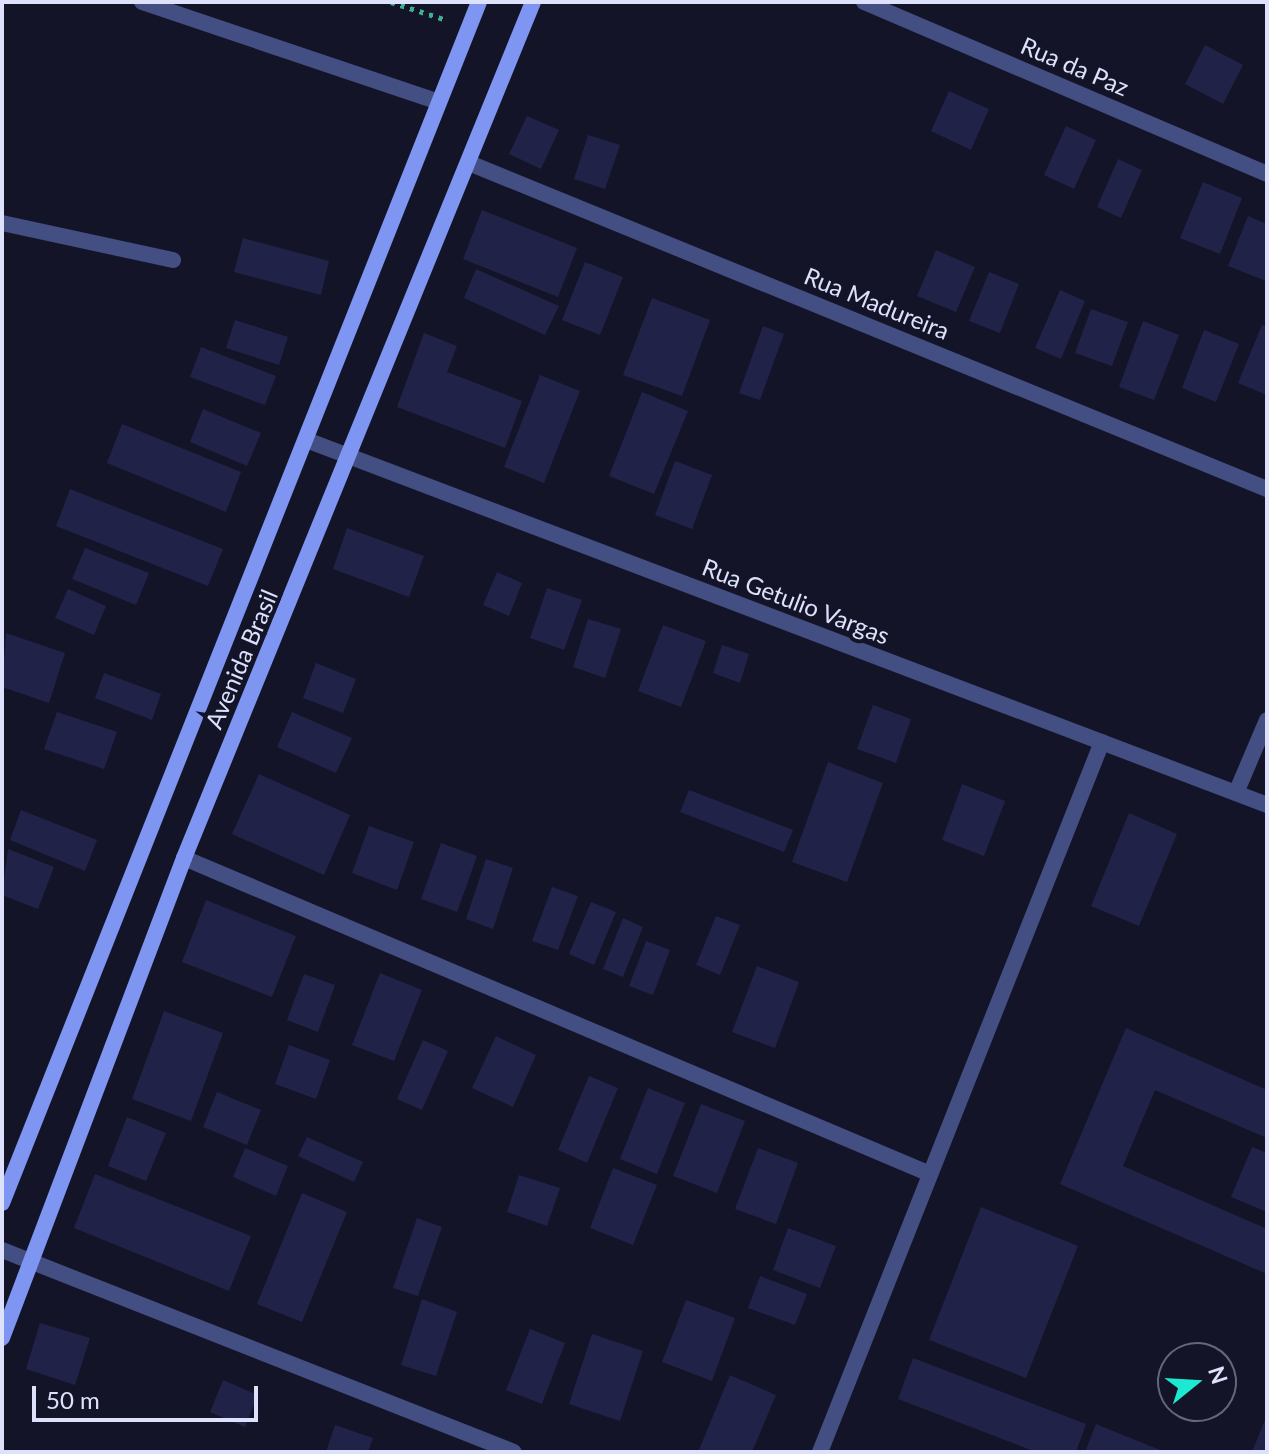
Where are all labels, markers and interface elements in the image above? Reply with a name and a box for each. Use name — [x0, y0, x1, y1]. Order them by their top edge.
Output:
street label: Rua da Paz — [1017, 30, 1133, 102]
street label: Rua Madureira — [800, 261, 954, 345]
street label: Rua Getulio Vargas — [698, 552, 894, 650]
street label: Avenida Brasil — [199, 585, 283, 733]
north arrow — [1157, 1342, 1237, 1422]
text: N — [1203, 1363, 1234, 1387]
scale bar — [36, 1370, 262, 1420]
text: 50 m — [46, 1385, 100, 1414]

